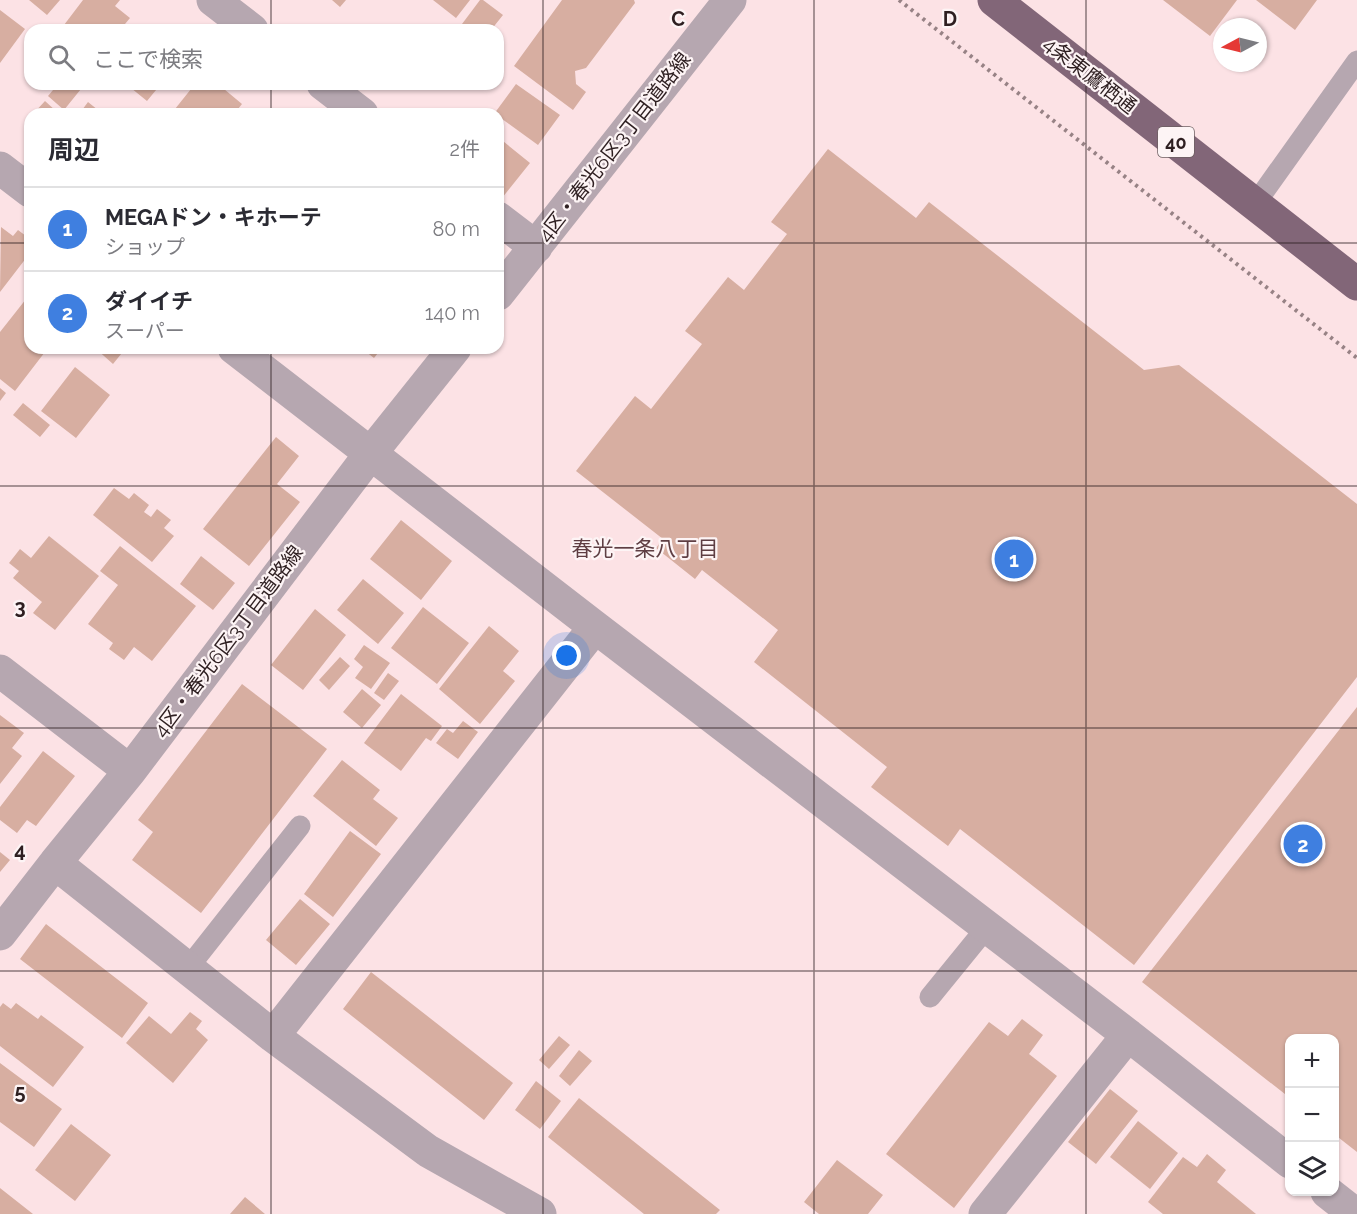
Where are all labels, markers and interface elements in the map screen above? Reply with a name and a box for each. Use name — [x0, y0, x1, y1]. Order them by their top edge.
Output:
text: C — [671, 7, 685, 31]
text: D — [943, 7, 957, 31]
north arrow — [1213, 18, 1267, 72]
search box — [24, 24, 504, 90]
street label: 4条東鷹栖通 — [1039, 31, 1141, 119]
icon: search — [45, 41, 78, 74]
text: ここで検索 — [93, 46, 203, 72]
street label: 4区・春光6区3丁目道路線 — [533, 48, 695, 246]
road number: 40 — [1158, 127, 1194, 157]
text: 周辺 — [48, 135, 100, 165]
text: 2件 — [450, 137, 480, 161]
text: MEGAドン・キホーテ — [105, 204, 322, 230]
text: 1 — [63, 217, 72, 241]
text: 80 m — [432, 217, 480, 241]
text: ショップ — [105, 235, 185, 259]
text: ダイイチ — [105, 288, 193, 314]
text: 2 — [62, 301, 73, 325]
text: 140 m — [425, 301, 480, 325]
text: スーパー — [105, 319, 185, 343]
district label: 春光一条八丁目 — [572, 536, 719, 561]
pin: 1 — [994, 536, 1034, 582]
street label: 4区・春光6区3丁目道路線 — [148, 540, 308, 742]
text: 3 — [14, 595, 26, 619]
your location — [552, 641, 581, 670]
pin: 2 — [1284, 822, 1322, 866]
text: 4 — [14, 838, 26, 862]
map controls — [1285, 1034, 1339, 1196]
button: + — [1285, 1034, 1339, 1088]
text: 5 — [14, 1080, 26, 1104]
button: − — [1285, 1088, 1339, 1142]
button: layers — [1285, 1142, 1339, 1196]

